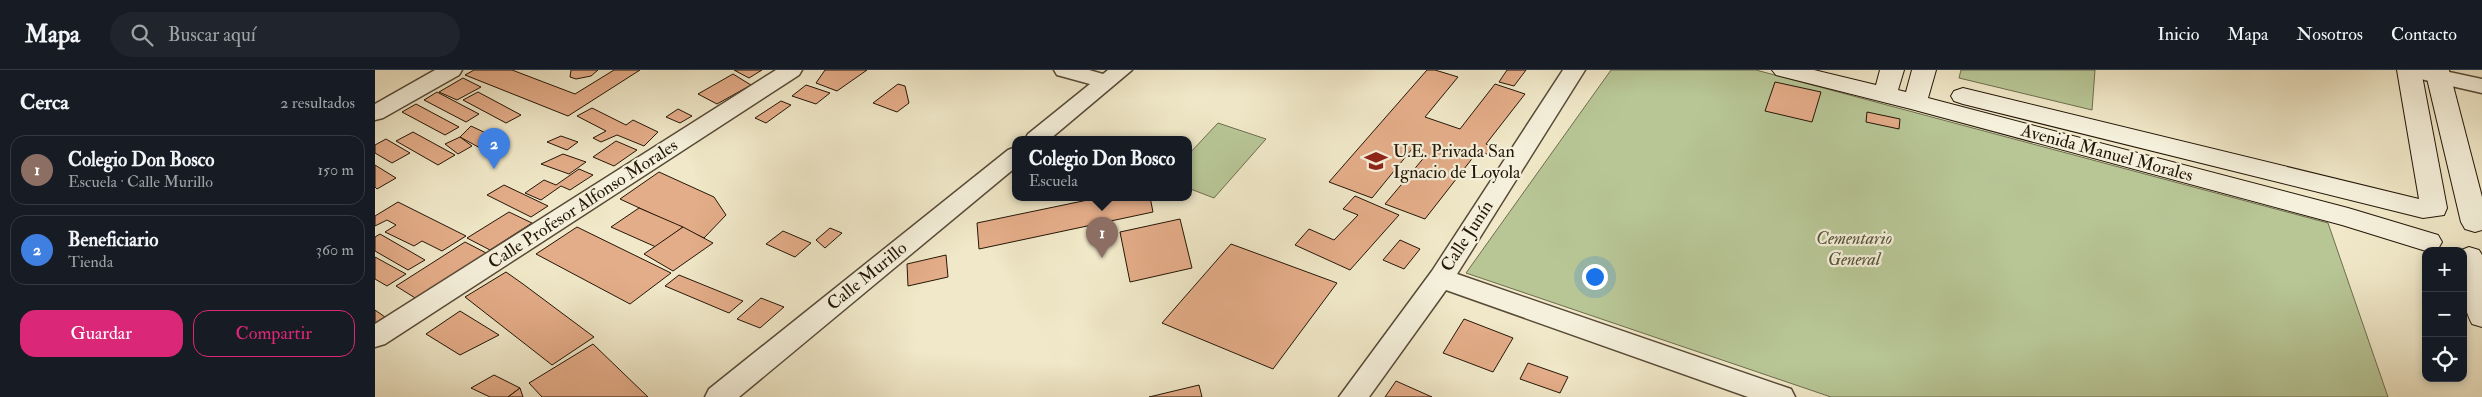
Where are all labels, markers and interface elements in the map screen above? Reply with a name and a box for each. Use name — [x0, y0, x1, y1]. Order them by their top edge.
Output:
search box — [110, 12, 460, 57]
text: Mapa — [25, 19, 80, 50]
icon: search — [128, 21, 156, 49]
text: Buscar aquí — [168, 23, 256, 47]
text: Inicio — [2157, 23, 2199, 46]
text: Mapa — [2227, 23, 2269, 46]
text: Nosotros — [2297, 23, 2363, 46]
text: Contacto — [2391, 23, 2457, 46]
text: Cerca — [20, 89, 69, 116]
text: 2 resultados — [280, 93, 355, 113]
street label: Avenida Manuel Morales — [2017, 119, 2196, 187]
pin: 2 — [478, 128, 510, 169]
street label: Calle Profesor Alfonso Morales — [484, 134, 682, 274]
popup — [1012, 136, 1192, 201]
place label: U.E. Privada San Ignacio de Loyola — [1393, 140, 1521, 184]
text: Colegio Don Bosco — [1029, 147, 1175, 171]
text: Colegio Don Bosco — [68, 148, 214, 172]
school or university icon: U.E. Privada San Ignacio de Loyola — [1363, 148, 1389, 174]
text: 1 — [34, 160, 40, 180]
text: 150 m — [317, 160, 354, 180]
text: Escuela — [1029, 171, 1078, 191]
text: Escuela · Calle Murillo — [68, 172, 213, 192]
street label: Calle Junín — [1435, 196, 1499, 276]
pin: 1 — [1086, 217, 1118, 258]
park label: Cementario General — [1816, 227, 1892, 271]
text: Beneficiario — [68, 228, 158, 252]
street label: Calle Murillo — [822, 236, 912, 315]
text: 2 — [33, 240, 41, 260]
text: 360 m — [316, 240, 354, 260]
map controls — [2422, 247, 2467, 382]
button: + — [2422, 247, 2467, 292]
text: Tienda — [68, 252, 113, 272]
your location — [1582, 264, 1608, 290]
button: − — [2422, 292, 2467, 337]
button: Guardar — [20, 310, 183, 357]
button: Compartir — [193, 310, 355, 357]
button: locate — [2422, 337, 2467, 382]

